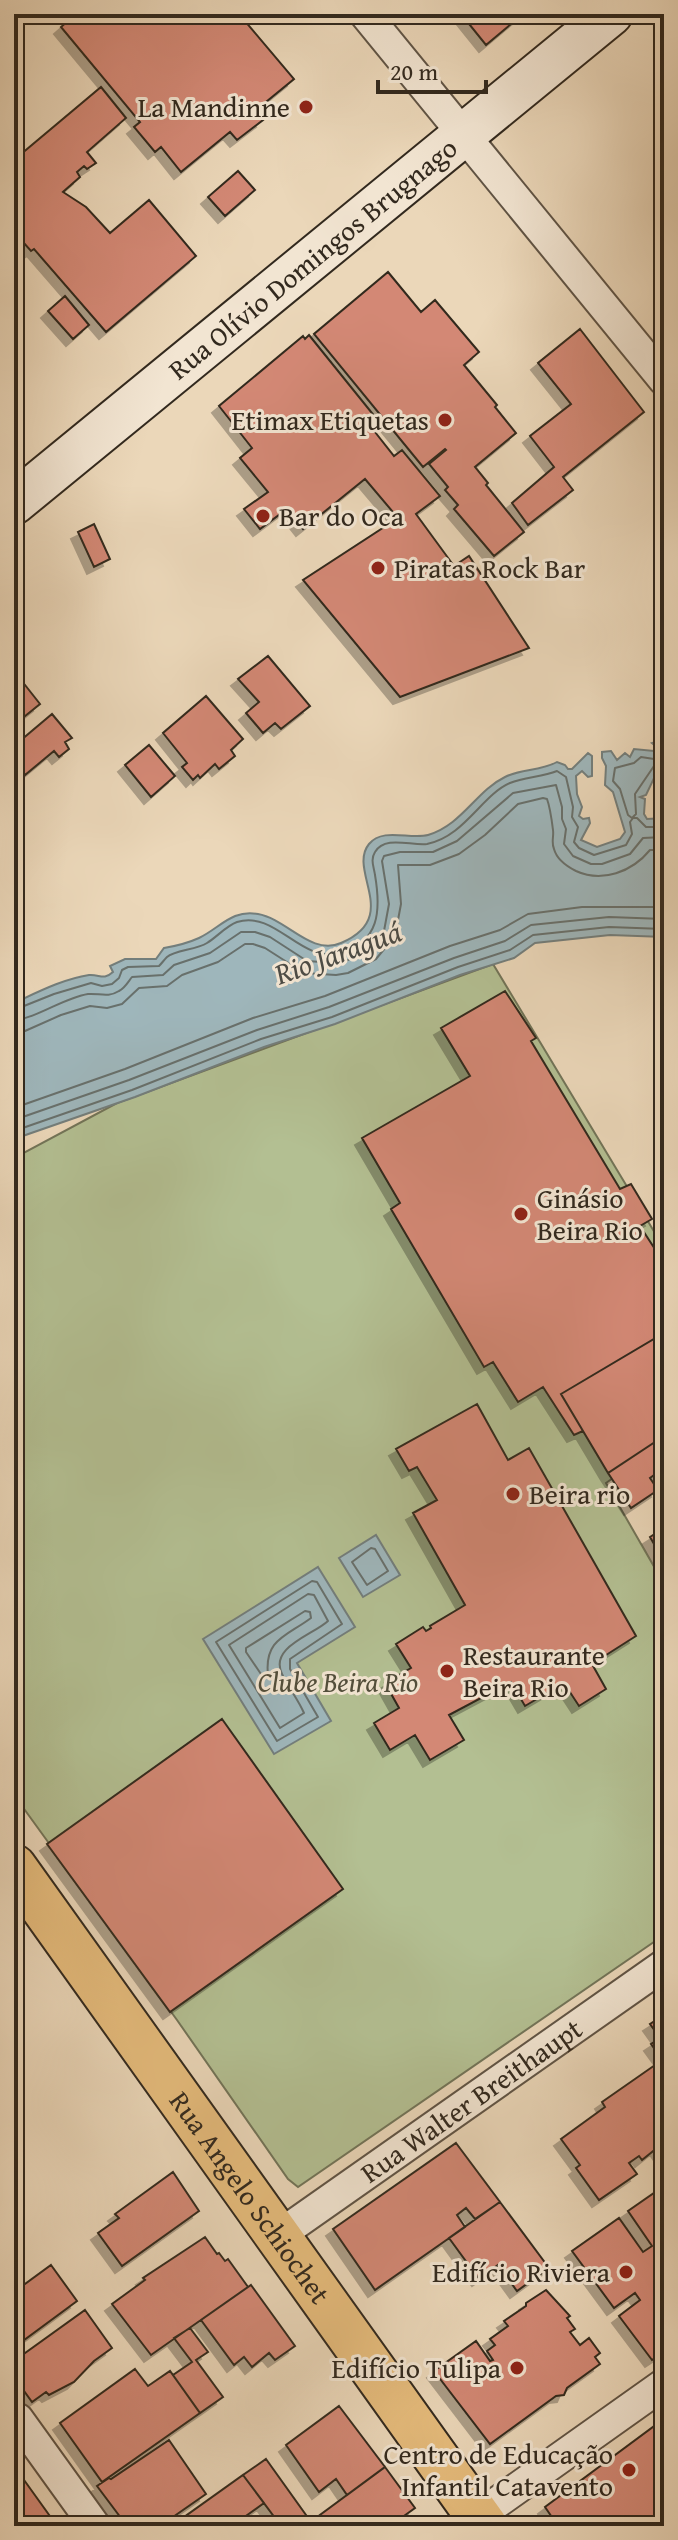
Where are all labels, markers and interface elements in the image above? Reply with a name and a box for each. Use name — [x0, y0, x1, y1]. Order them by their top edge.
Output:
scale bar — [378, 44, 486, 94]
text: 20 m — [390, 54, 438, 89]
place label: La Mandinne — [138, 86, 290, 127]
marker: La Mandinne — [297, 98, 315, 116]
street label: Rua Olívio Domingos Brugnago — [159, 127, 466, 389]
place label: Etimax Etiquetas — [231, 399, 429, 440]
marker: Etimax Etiquetas — [436, 411, 454, 429]
place label: Bar do Oca — [279, 495, 405, 536]
marker: Bar do Oca — [254, 507, 272, 525]
place label: Piratas Rock Bar — [394, 547, 586, 588]
marker: Piratas Rock Bar — [369, 559, 387, 577]
water label: Rio Jaraguá — [267, 909, 407, 996]
place label: Ginásio Beira Rio — [537, 1177, 643, 1250]
marker: Ginásio Beira Rio — [512, 1205, 530, 1223]
place label: Beira rio — [529, 1473, 630, 1514]
marker: Beira rio — [504, 1485, 522, 1503]
place label: Restaurante Beira Rio — [463, 1634, 605, 1707]
park label: Clube Beira Rio — [258, 1661, 418, 1702]
marker: Restaurante Beira Rio — [438, 1662, 456, 1680]
street label: Rua Walter Breithaupt — [352, 2008, 590, 2192]
street label: Rua Angelo Schiochet — [160, 2082, 341, 2312]
place label: Edifício Riviera — [432, 2251, 611, 2292]
marker: Edifício Riviera — [617, 2263, 635, 2281]
place label: Edifício Tulipa — [332, 2347, 502, 2388]
marker: Edifício Tulipa — [508, 2359, 526, 2377]
place label: Centro de Educação Infantil Catavento — [383, 2433, 613, 2506]
marker: Centro de Educação Infantil Catavento — [620, 2461, 638, 2479]

